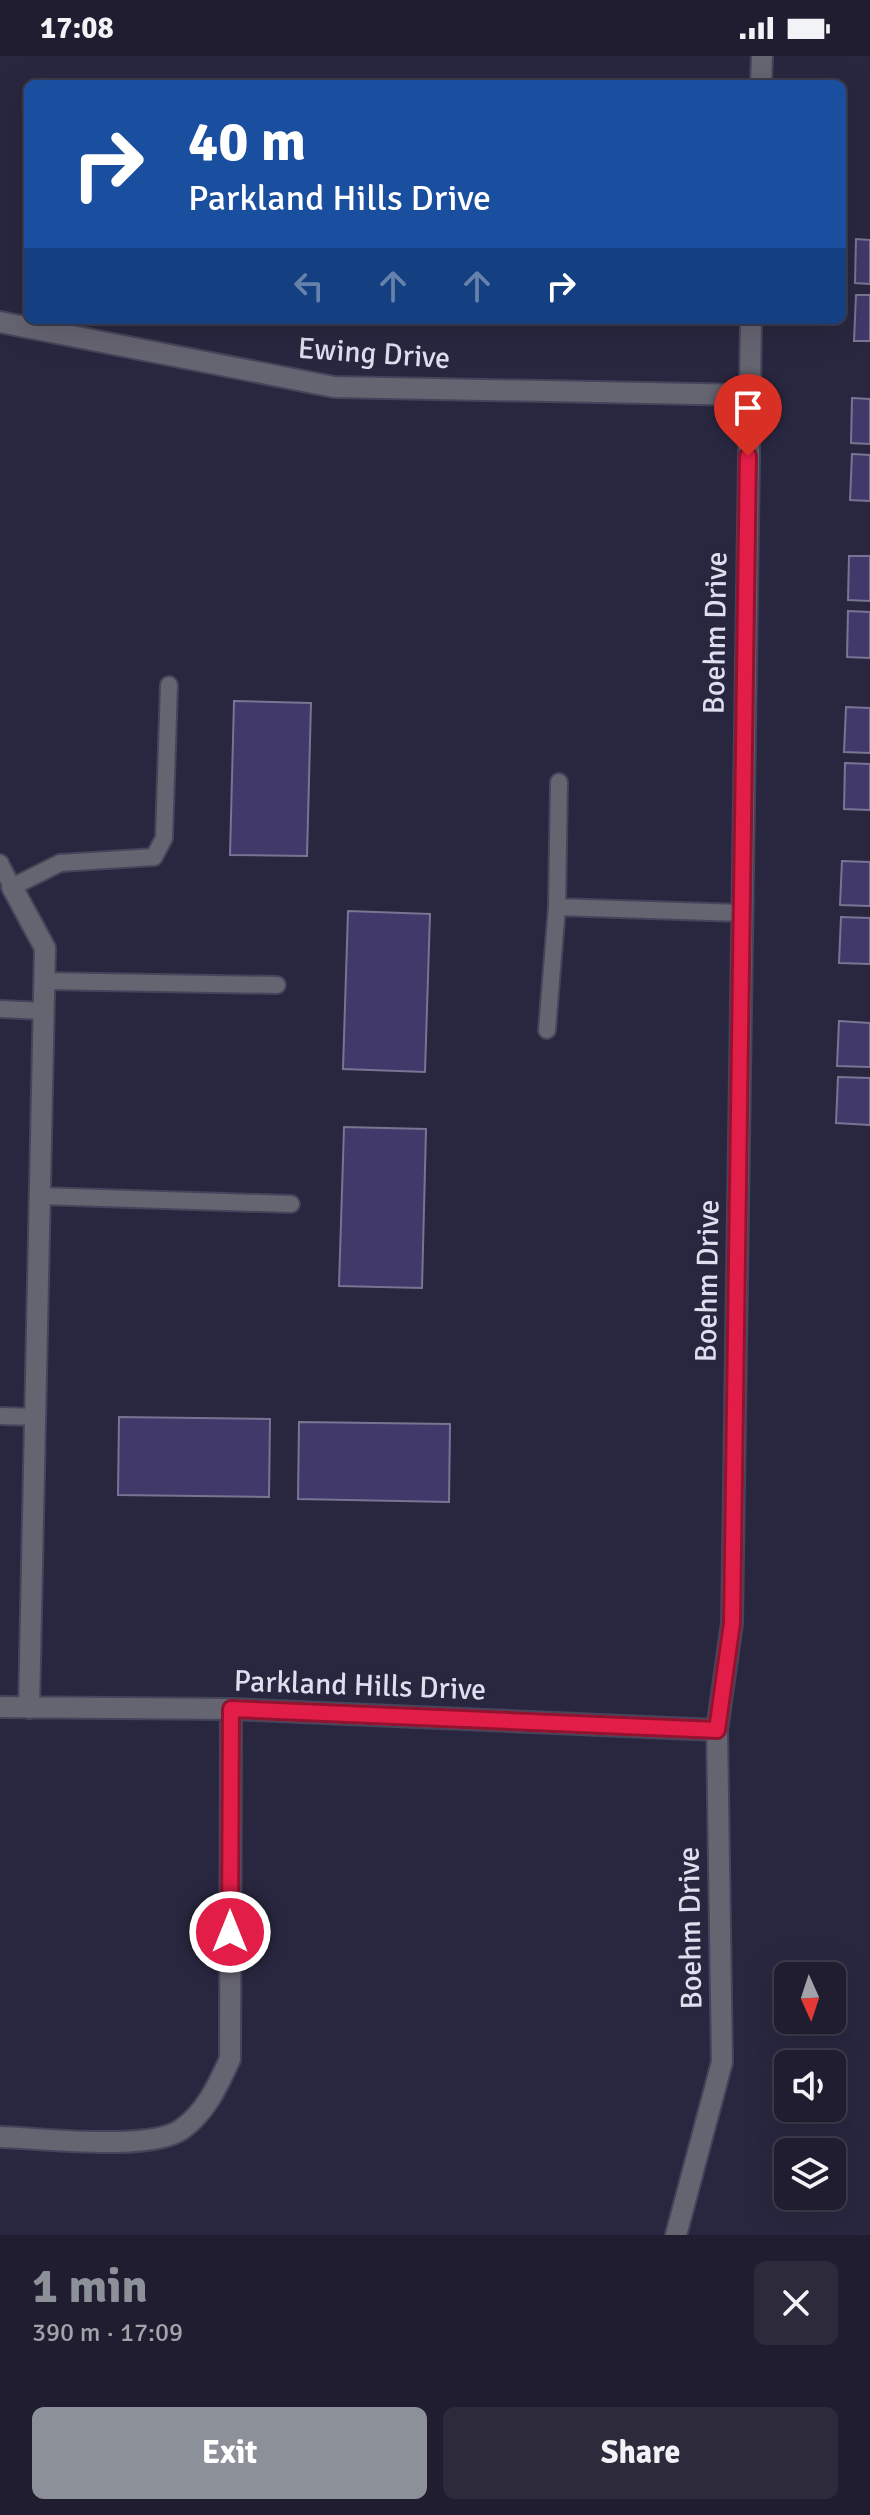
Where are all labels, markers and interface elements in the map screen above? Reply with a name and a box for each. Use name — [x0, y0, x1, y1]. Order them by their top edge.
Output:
text: 17:08 — [40, 10, 114, 47]
text: 40 m — [188, 107, 306, 176]
icon: right — [56, 112, 160, 216]
text: Parkland Hills Drive — [188, 176, 491, 221]
icon: left — [287, 264, 331, 308]
icon: ahead — [371, 264, 415, 308]
icon: ahead — [455, 264, 499, 308]
icon: right — [539, 264, 583, 308]
street label: Ewing Drive — [297, 330, 451, 377]
pin — [714, 374, 782, 456]
icon: arrive — [726, 386, 770, 430]
street label: Boehm Drive — [696, 551, 735, 715]
street label: Boehm Drive — [688, 1199, 727, 1363]
street label: Parkland Hills Drive — [233, 1663, 487, 1708]
street label: Boehm Drive — [671, 1846, 710, 2010]
position arrow — [188, 1890, 272, 1974]
north arrow — [774, 1962, 846, 2034]
map controls — [774, 1962, 846, 2210]
button: sound — [774, 2050, 846, 2122]
button: layers — [774, 2138, 846, 2210]
text: 1 min — [32, 2257, 148, 2316]
button: close — [754, 2261, 838, 2345]
text: 390 m · 17:09 — [32, 2317, 183, 2349]
button: Exit — [32, 2407, 427, 2499]
button: Share — [443, 2407, 838, 2499]

